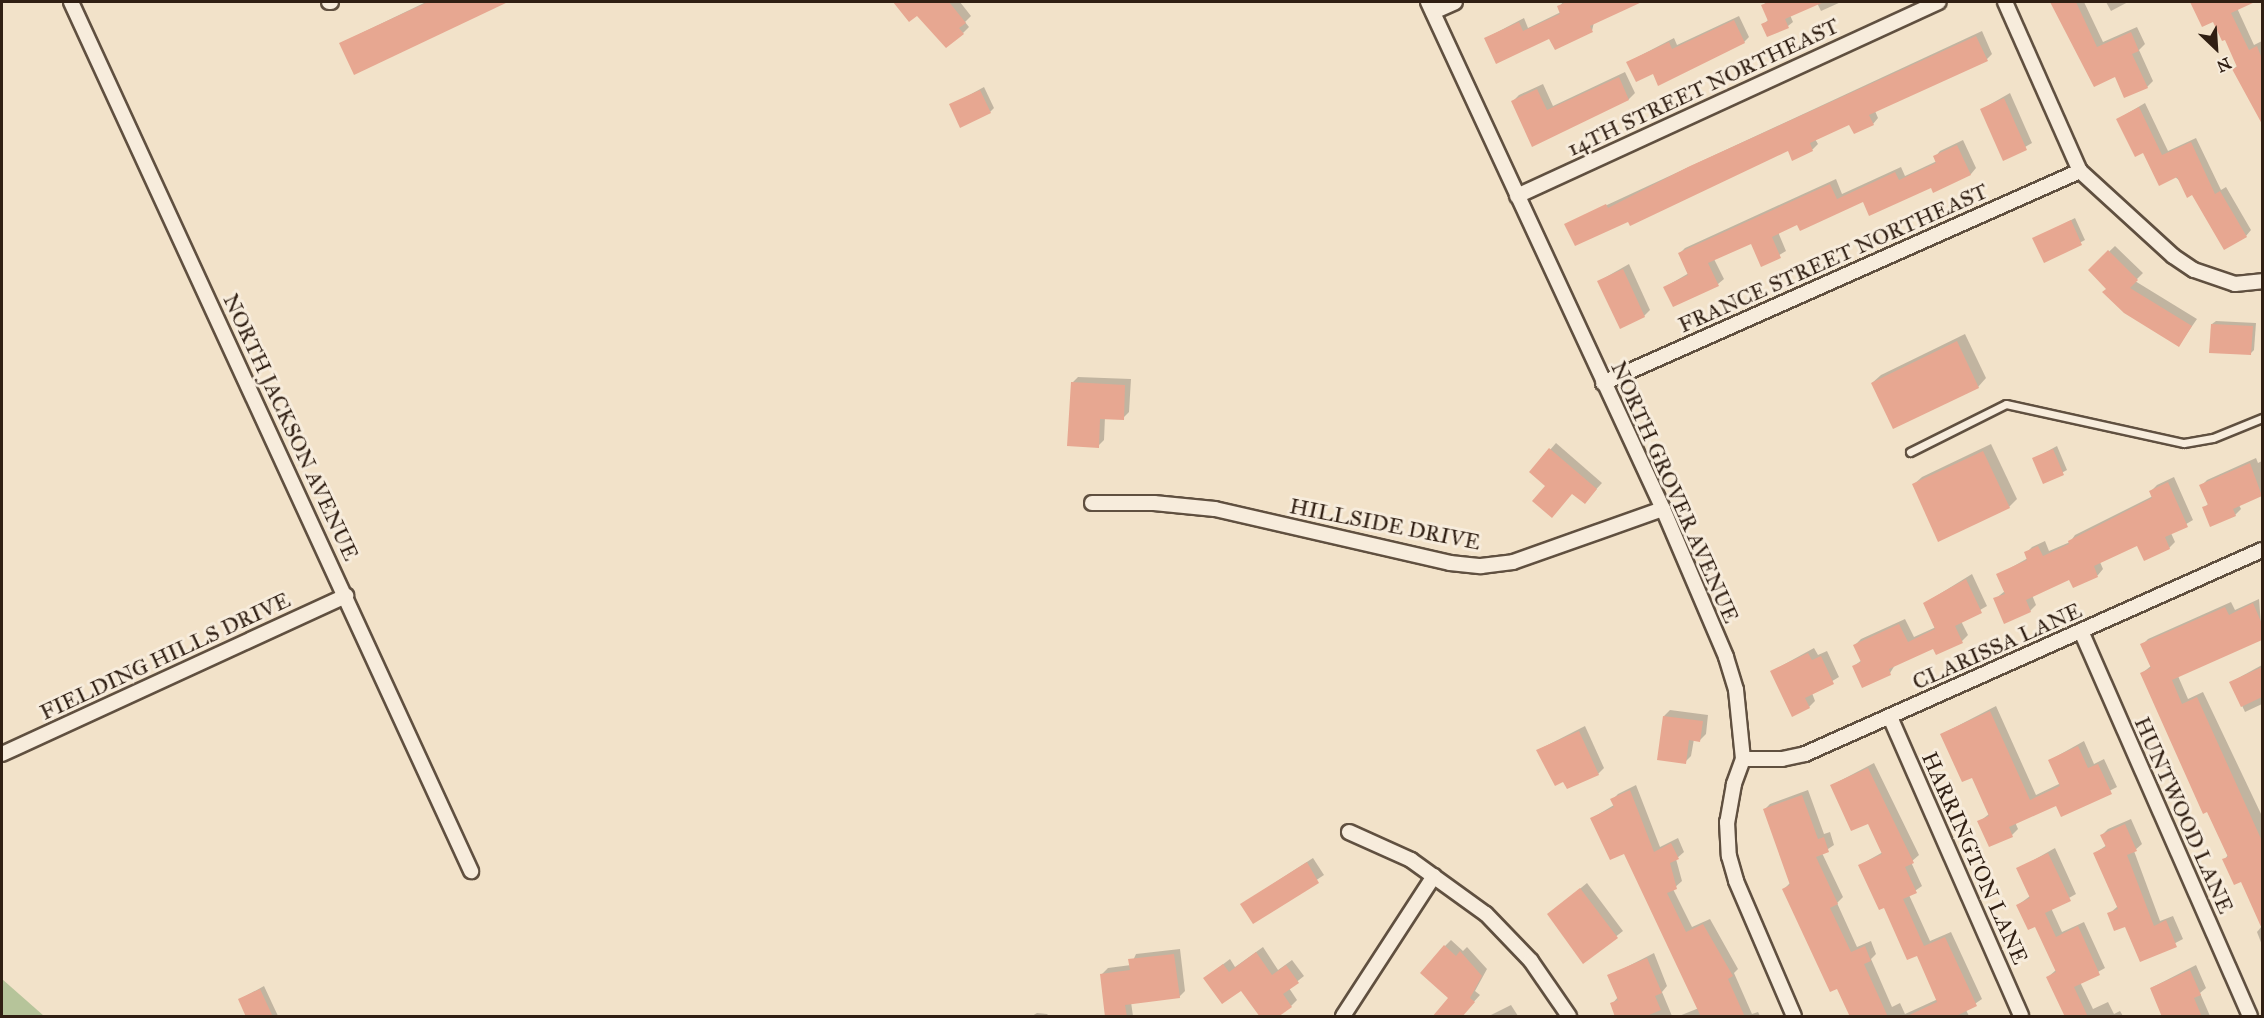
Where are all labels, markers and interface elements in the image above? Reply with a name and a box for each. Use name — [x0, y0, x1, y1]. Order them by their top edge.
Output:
street label: 14TH STREET NORTHEAST — [1563, 12, 1843, 162]
north arrow — [2186, 18, 2246, 78]
text: N — [2214, 53, 2234, 76]
street label: FRANCE STREET NORTHEAST — [1674, 178, 1992, 338]
street label: NORTH JACKSON AVENUE — [218, 289, 364, 565]
street label: NORTH GROVER AVENUE — [1605, 357, 1745, 627]
street label: HILLSIDE DRIVE — [1287, 493, 1483, 555]
street label: FIELDING HILLS DRIVE — [36, 586, 294, 726]
street label: CLARISSA LANE — [1908, 597, 2086, 695]
street label: HUNTWOOD LANE — [2129, 713, 2239, 917]
street label: HARRINGTON LANE — [1916, 748, 2034, 968]

